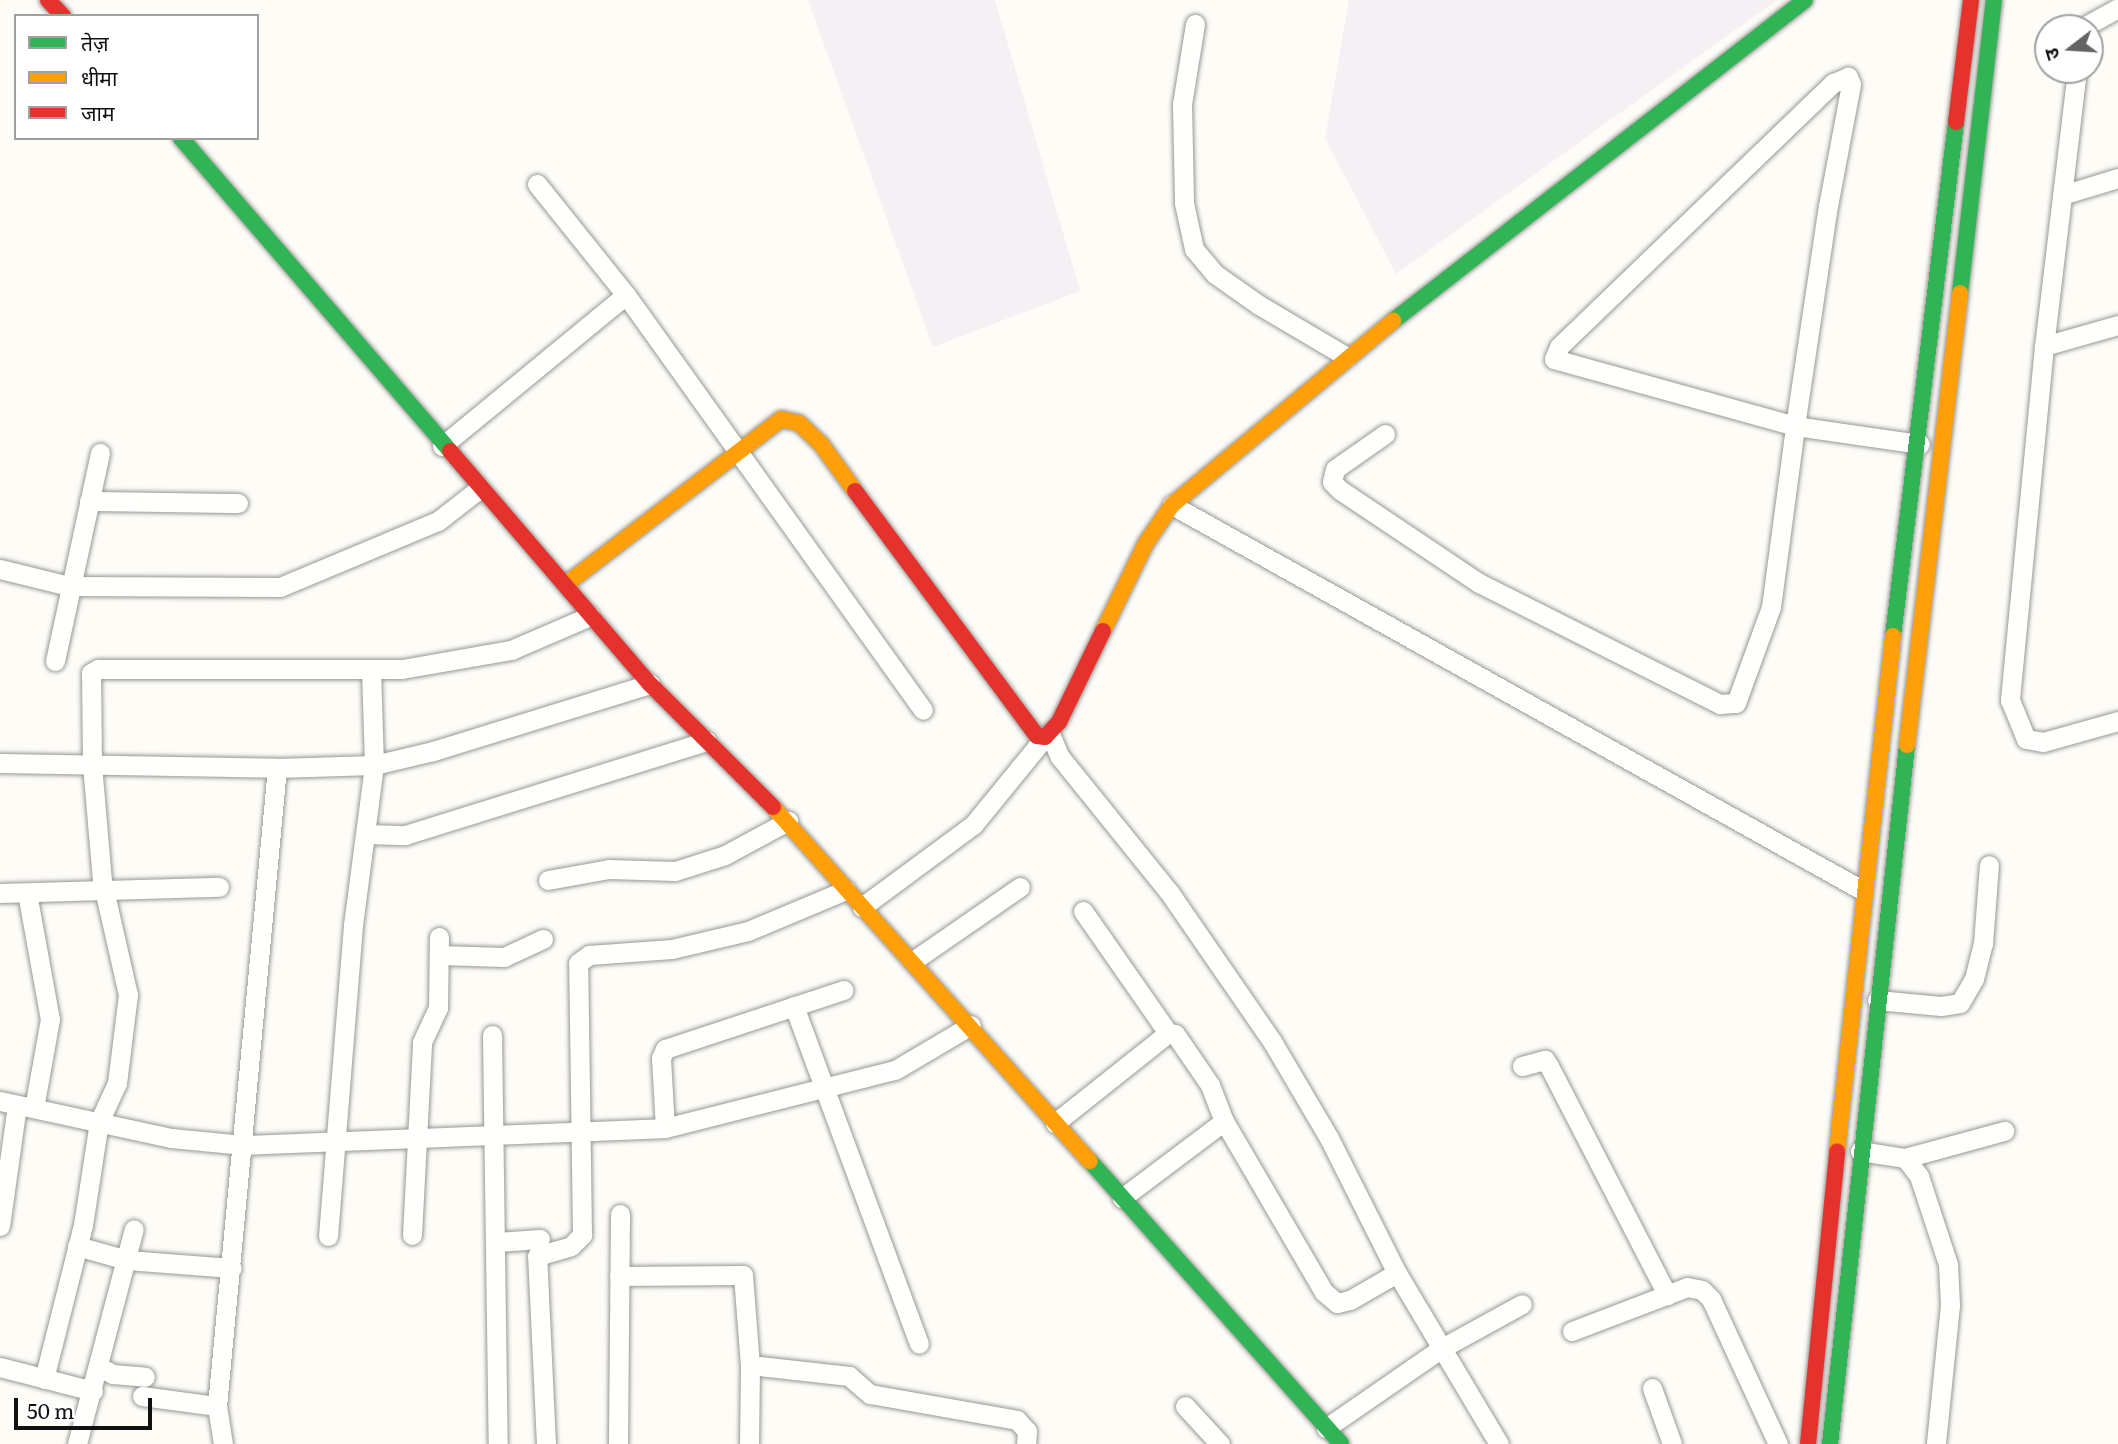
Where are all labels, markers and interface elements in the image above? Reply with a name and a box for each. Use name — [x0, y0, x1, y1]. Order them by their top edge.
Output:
legend — [14, 14, 259, 140]
north arrow — [2034, 14, 2104, 84]
text: तेज़ — [81, 26, 109, 57]
text: उ — [2036, 45, 2066, 64]
text: धीमा — [81, 61, 117, 92]
text: जाम — [81, 96, 115, 127]
scale bar — [18, 1384, 156, 1428]
text: 50 m — [27, 1394, 74, 1425]

